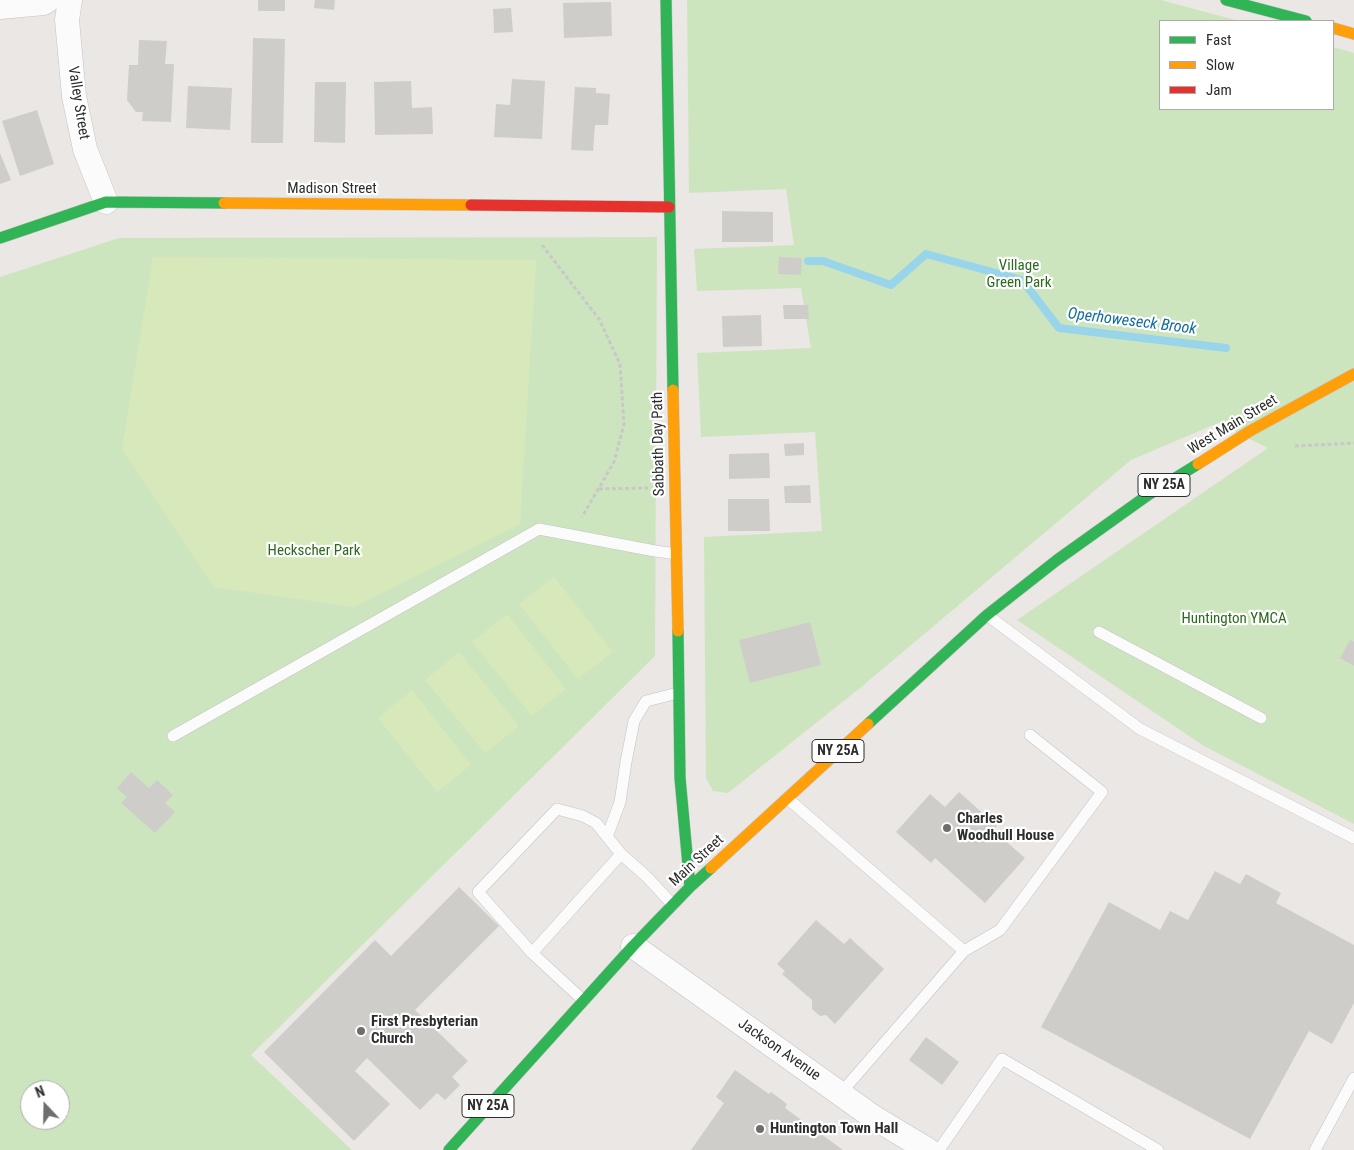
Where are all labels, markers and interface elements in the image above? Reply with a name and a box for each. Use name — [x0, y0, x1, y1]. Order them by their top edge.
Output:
legend — [1159, 20, 1334, 110]
text: Fast — [1206, 31, 1231, 49]
text: Slow — [1206, 56, 1235, 74]
street label: Valley Street — [63, 65, 93, 141]
text: Jam — [1206, 81, 1232, 99]
street label: Madison Street — [287, 180, 377, 198]
park label: Village Green Park — [987, 257, 1051, 292]
water label: Operhoweseck Brook — [1067, 305, 1197, 339]
street label: West Main Street — [1185, 391, 1281, 459]
street label: Sabbath Day Path — [649, 392, 669, 496]
road number: NY 25A — [1138, 474, 1190, 496]
park label: Heckscher Park — [268, 542, 360, 560]
park label: Huntington YMCA — [1181, 610, 1287, 628]
road number: NY 25A — [812, 739, 864, 762]
place label: Charles Woodhull House — [957, 810, 1054, 845]
marker: Charles Woodhull House — [941, 822, 953, 834]
street label: Main Street — [666, 831, 728, 891]
place label: First Presbyterian Church — [371, 1013, 478, 1048]
street label: Jackson Avenue — [734, 1015, 824, 1085]
marker: First Presbyterian Church — [355, 1025, 367, 1037]
north arrow — [20, 1080, 70, 1130]
text: N — [33, 1083, 47, 1101]
road number: NY 25A — [462, 1094, 514, 1118]
place label: Huntington Town Hall — [770, 1120, 898, 1138]
marker: Huntington Town Hall — [754, 1123, 766, 1135]

